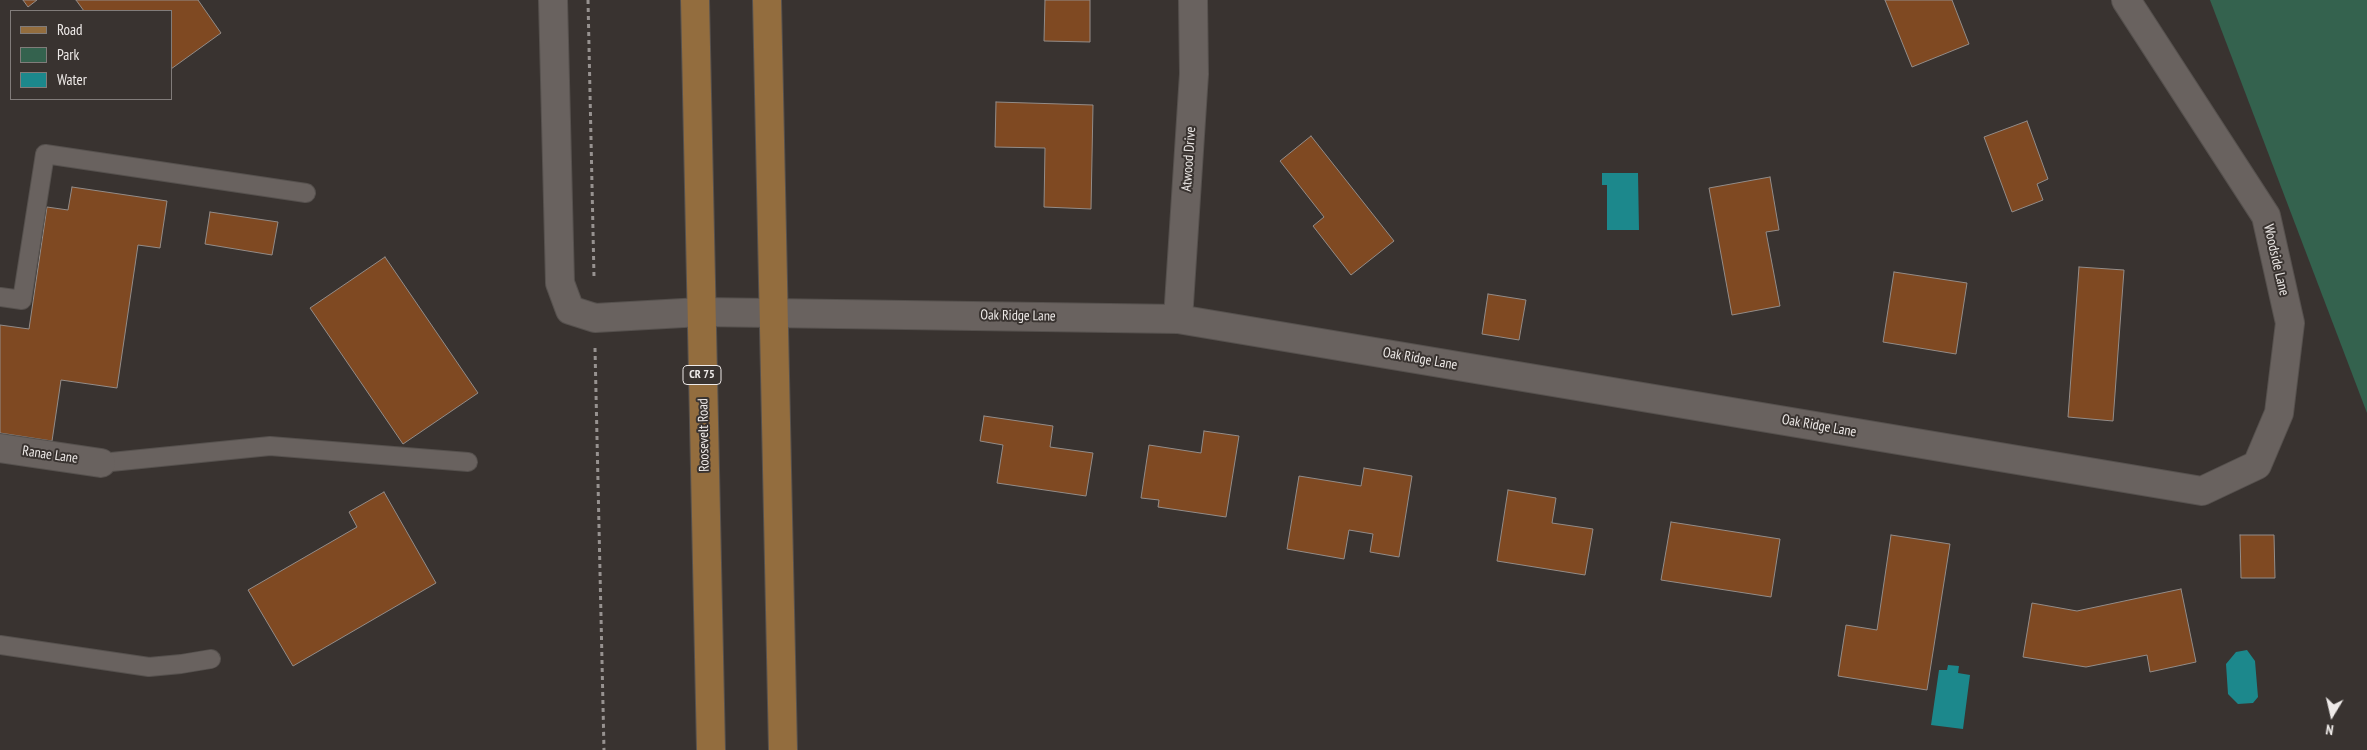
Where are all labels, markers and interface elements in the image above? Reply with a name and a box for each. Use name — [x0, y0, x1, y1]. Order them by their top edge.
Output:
legend — [10, 10, 172, 100]
text: Road — [57, 20, 83, 39]
text: Park — [57, 45, 79, 64]
text: Water — [57, 70, 87, 89]
street label: Atwood Drive — [1178, 126, 1200, 192]
street label: Woodside Lane — [2260, 223, 2292, 297]
street label: Oak Ridge Lane — [980, 307, 1056, 325]
street label: Oak Ridge Lane — [1381, 344, 1459, 374]
road number: CR 75 — [683, 366, 721, 384]
street label: Roosevelt Road — [695, 398, 713, 472]
street label: Oak Ridge Lane — [1780, 411, 1858, 441]
street label: Ranae Lane — [21, 443, 79, 467]
north arrow — [2307, 690, 2357, 740]
text: N — [2325, 720, 2335, 739]

